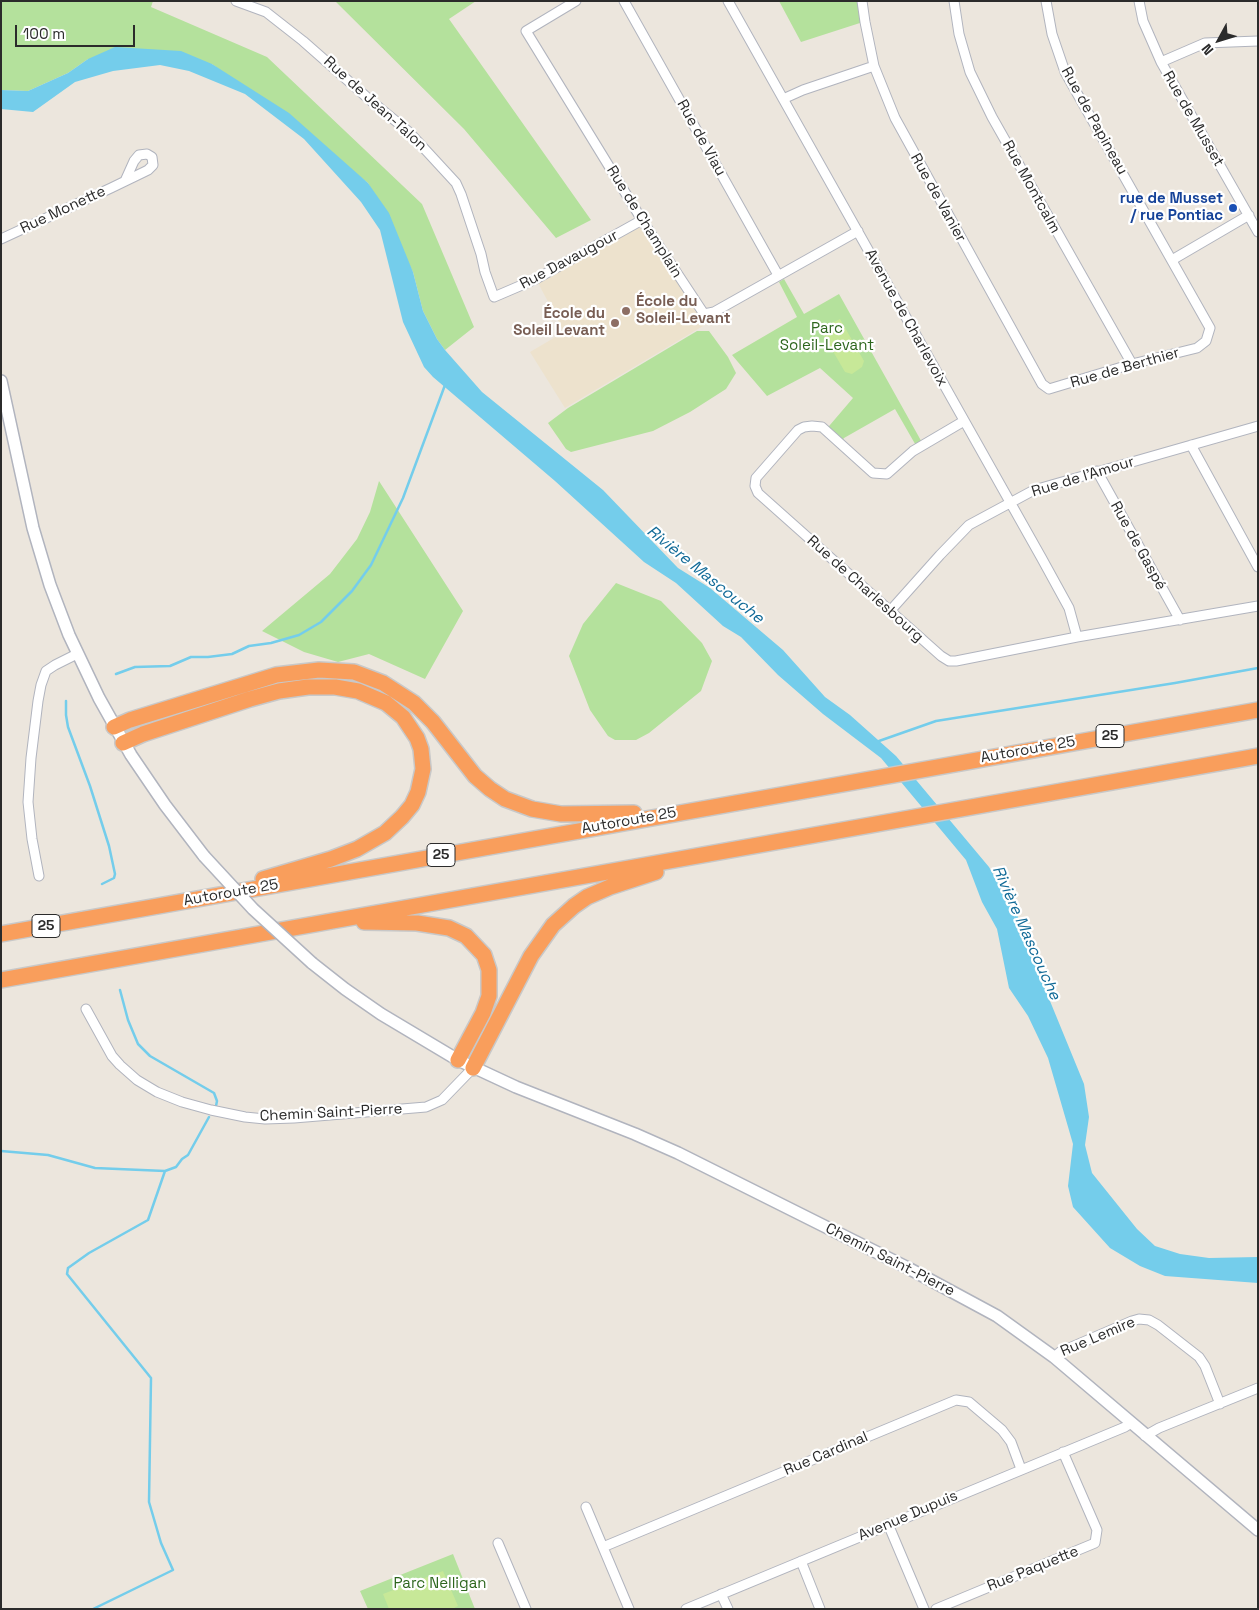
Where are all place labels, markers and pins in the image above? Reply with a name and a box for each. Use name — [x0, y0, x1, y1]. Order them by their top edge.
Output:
place label: rue de Musset / rue Pontiac — [1120, 190, 1223, 225]
marker: rue de Musset / rue Pontiac — [1227, 202, 1239, 214]
place label: École du Soleil-Levant — [636, 293, 731, 328]
place label: École du Soleil Levant — [513, 305, 605, 340]
marker: École du Soleil-Levant — [620, 305, 632, 317]
marker: École du Soleil Levant — [609, 317, 621, 329]

